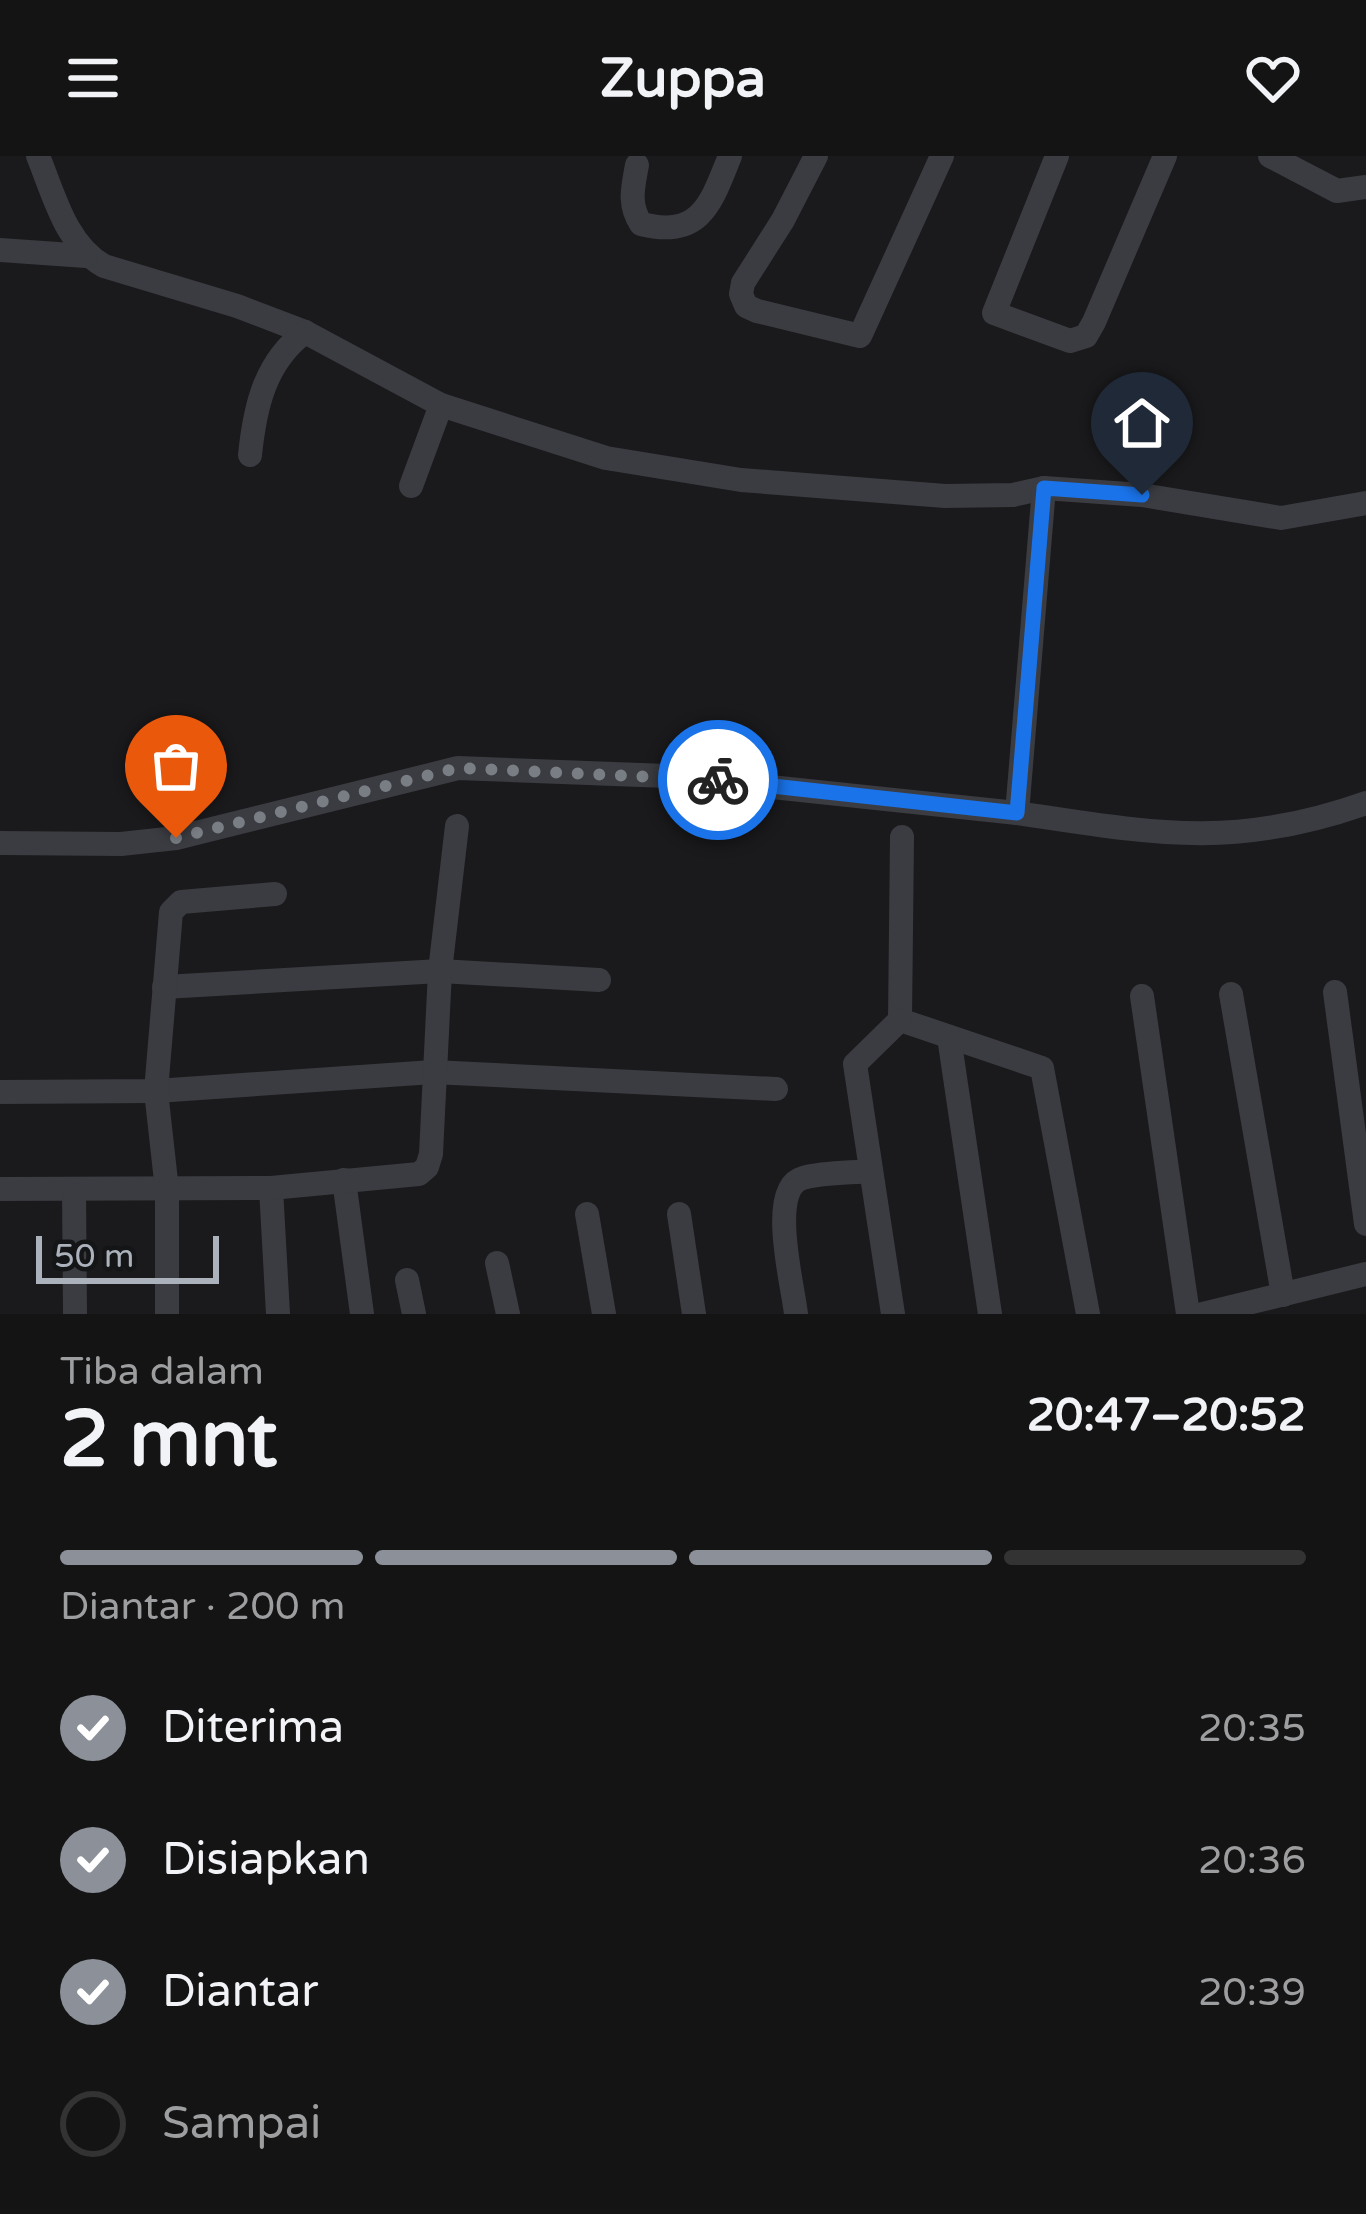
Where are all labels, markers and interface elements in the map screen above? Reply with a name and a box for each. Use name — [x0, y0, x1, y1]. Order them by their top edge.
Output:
icon: menu — [60, 45, 126, 111]
icon: heart — [1240, 45, 1306, 111]
text: Zuppa — [600, 46, 766, 111]
pin — [1091, 372, 1193, 495]
icon: home — [1109, 390, 1175, 456]
pin — [125, 715, 227, 838]
courier — [658, 720, 778, 840]
icon: bag — [143, 733, 209, 799]
icon: bike — [685, 747, 751, 813]
scale bar — [36, 1230, 219, 1283]
text: 50 m — [54, 1237, 134, 1276]
text: Tiba dalam — [60, 1348, 264, 1395]
text: 20:47–20:52 — [1027, 1389, 1306, 1443]
text: 2 mnt — [60, 1393, 277, 1487]
text: Diantar · 200 m — [60, 1583, 345, 1630]
icon: check — [60, 1695, 126, 1761]
text: Diterima — [162, 1701, 344, 1755]
text: 20:35 — [1198, 1705, 1306, 1752]
icon: check — [60, 1827, 126, 1893]
text: Disiapkan — [162, 1833, 370, 1887]
text: 20:36 — [1198, 1837, 1306, 1884]
icon: check — [60, 1959, 126, 2025]
text: Diantar — [162, 1965, 318, 2019]
text: 20:39 — [1198, 1969, 1306, 2016]
text: Sampai — [162, 2097, 321, 2151]

